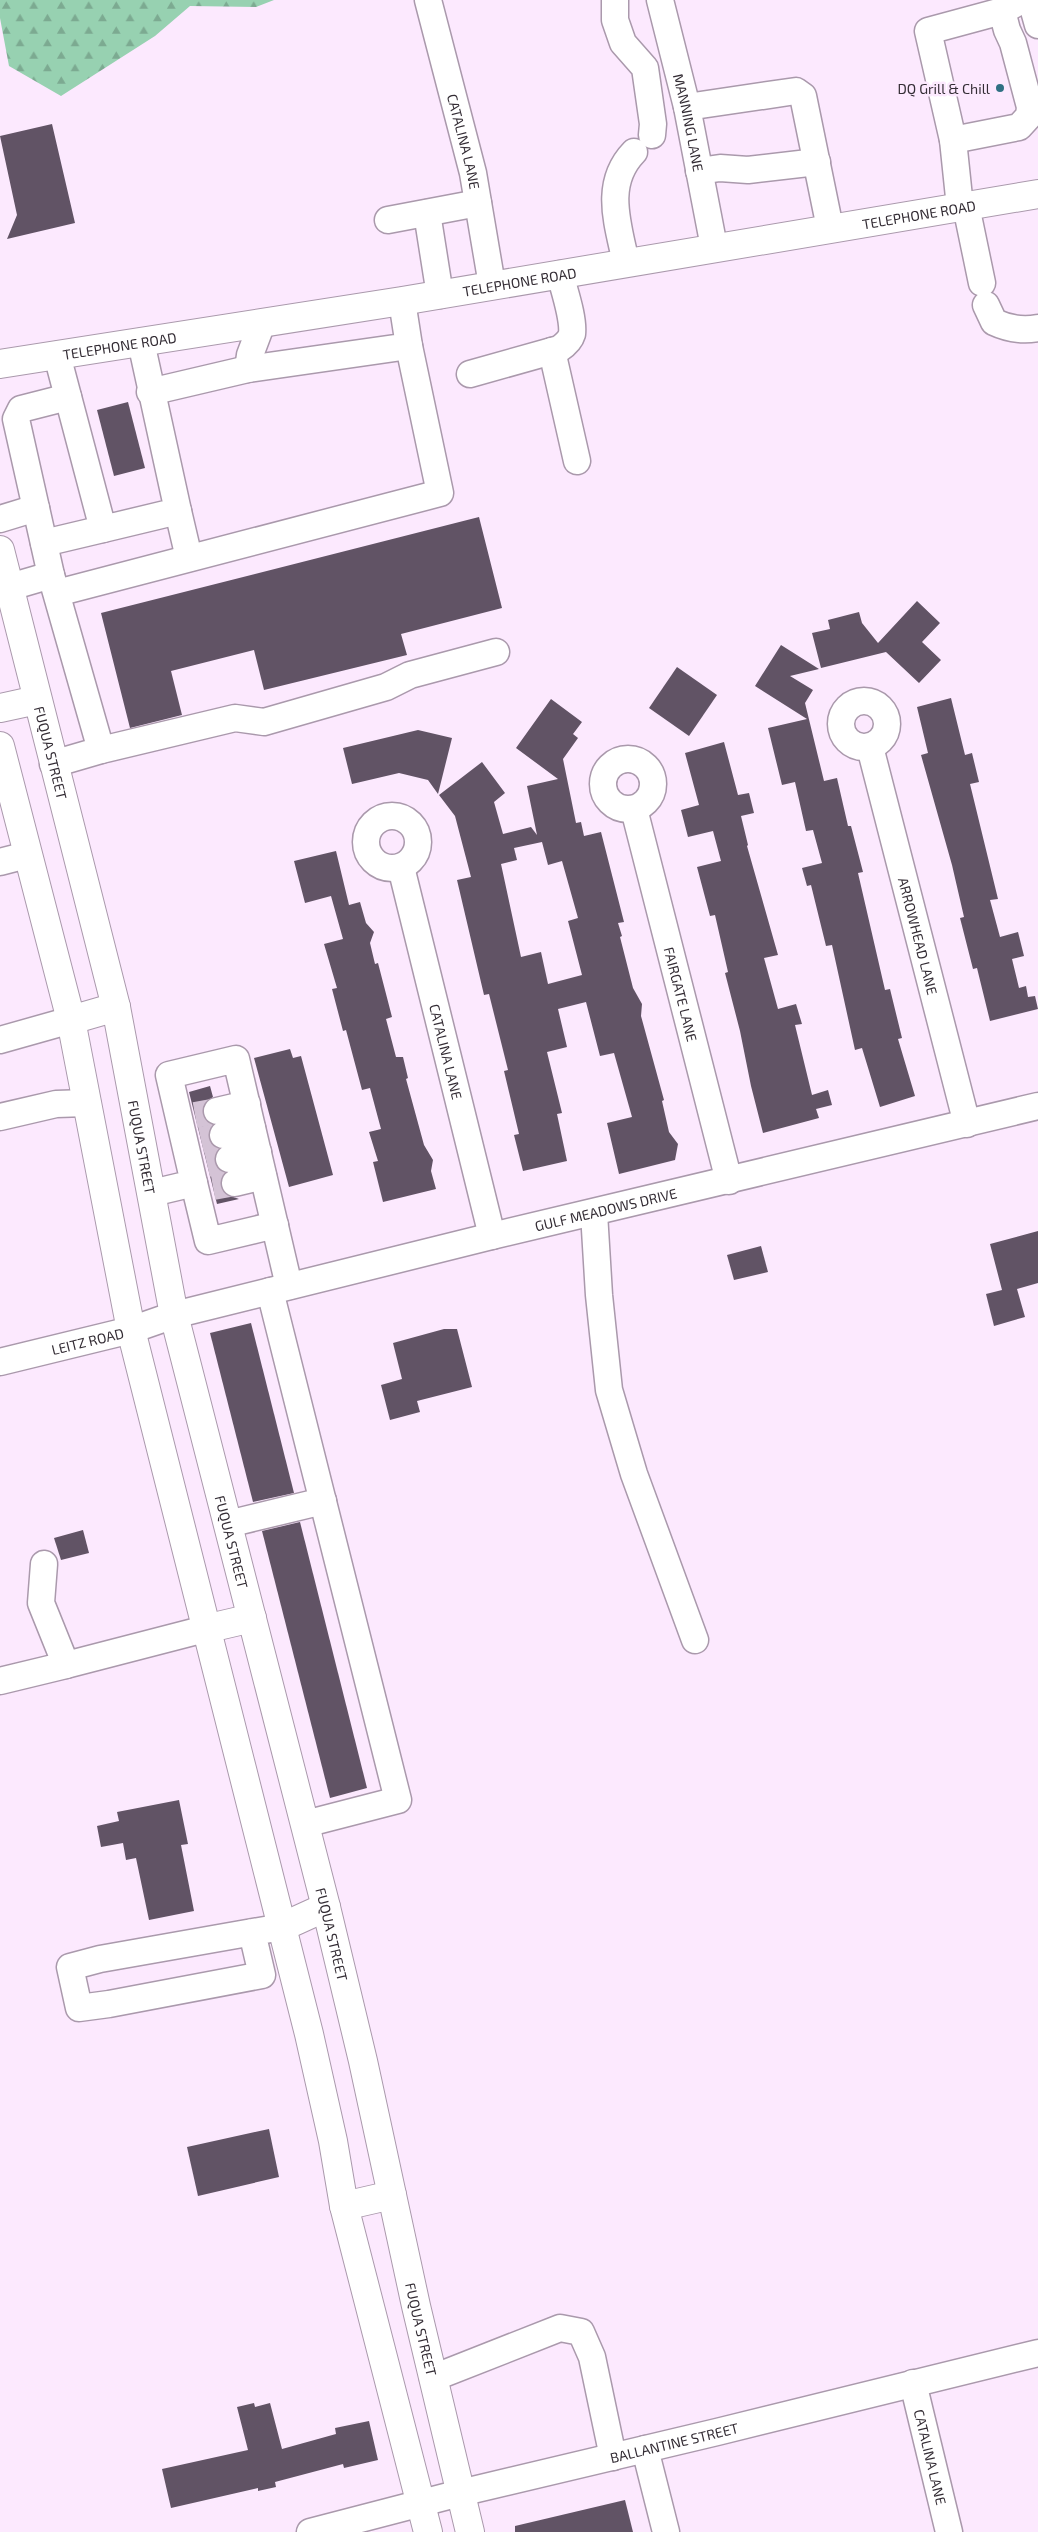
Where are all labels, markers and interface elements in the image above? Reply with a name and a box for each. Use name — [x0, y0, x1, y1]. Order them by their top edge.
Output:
street label: MANNING LANE — [670, 72, 708, 173]
place label: DQ Grill & Chill — [897, 80, 991, 97]
marker: DQ Grill & Chill — [994, 82, 1006, 94]
street label: CATALINA LANE — [444, 92, 484, 190]
street label: TELEPHONE ROAD — [861, 196, 977, 232]
street label: TELEPHONE ROAD — [461, 263, 577, 299]
street label: TELEPHONE ROAD — [62, 328, 178, 363]
street label: FUQUA STREET — [31, 704, 71, 801]
street label: ARROWHEAD LANE — [895, 875, 942, 997]
street label: FAIRGATE LANE — [661, 945, 702, 1043]
street label: CATALINA LANE — [427, 1002, 466, 1101]
street label: FUQUA STREET — [125, 1099, 160, 1196]
street label: GULF MEADOWS DRIVE — [533, 1184, 679, 1234]
street label: LEITZ ROAD — [50, 1324, 125, 1358]
street label: FUQUA STREET — [212, 1493, 252, 1590]
street label: FUQUA STREET — [313, 1886, 352, 1983]
street label: FUQUA STREET — [403, 2281, 441, 2378]
street label: CATALINA LANE — [911, 2407, 951, 2507]
street label: BALLANTINE STREET — [608, 2419, 740, 2466]

